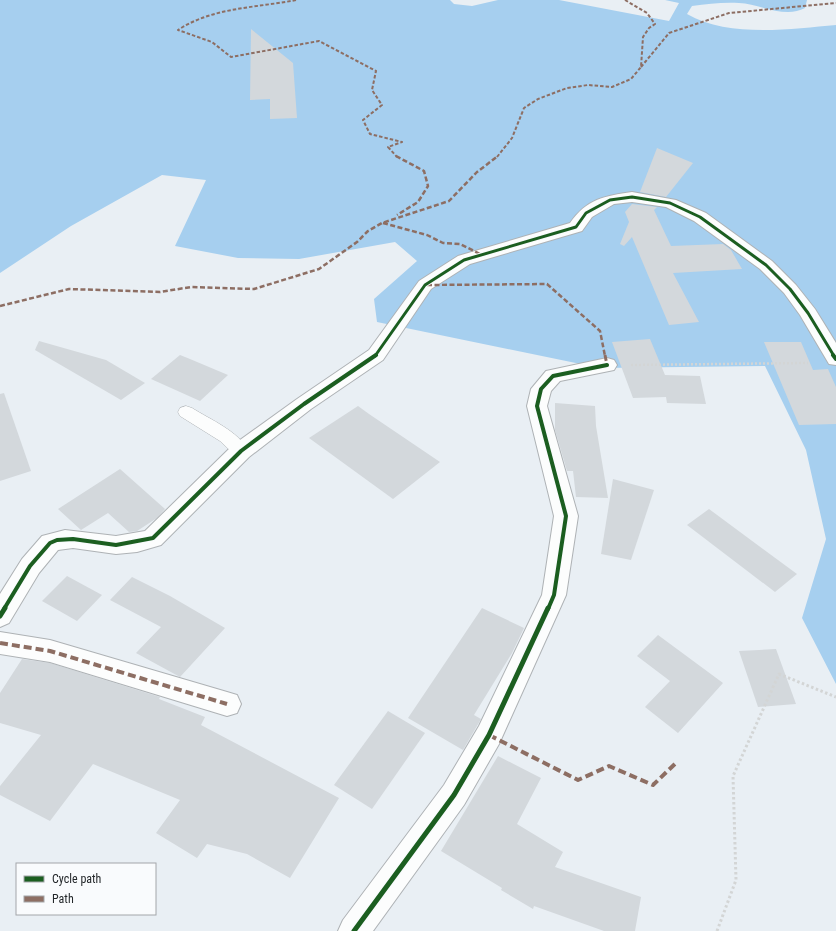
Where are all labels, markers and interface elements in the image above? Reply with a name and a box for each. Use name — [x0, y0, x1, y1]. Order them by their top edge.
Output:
legend — [16, 863, 156, 915]
text: Cycle path — [52, 872, 102, 886]
text: Path — [52, 892, 74, 906]

